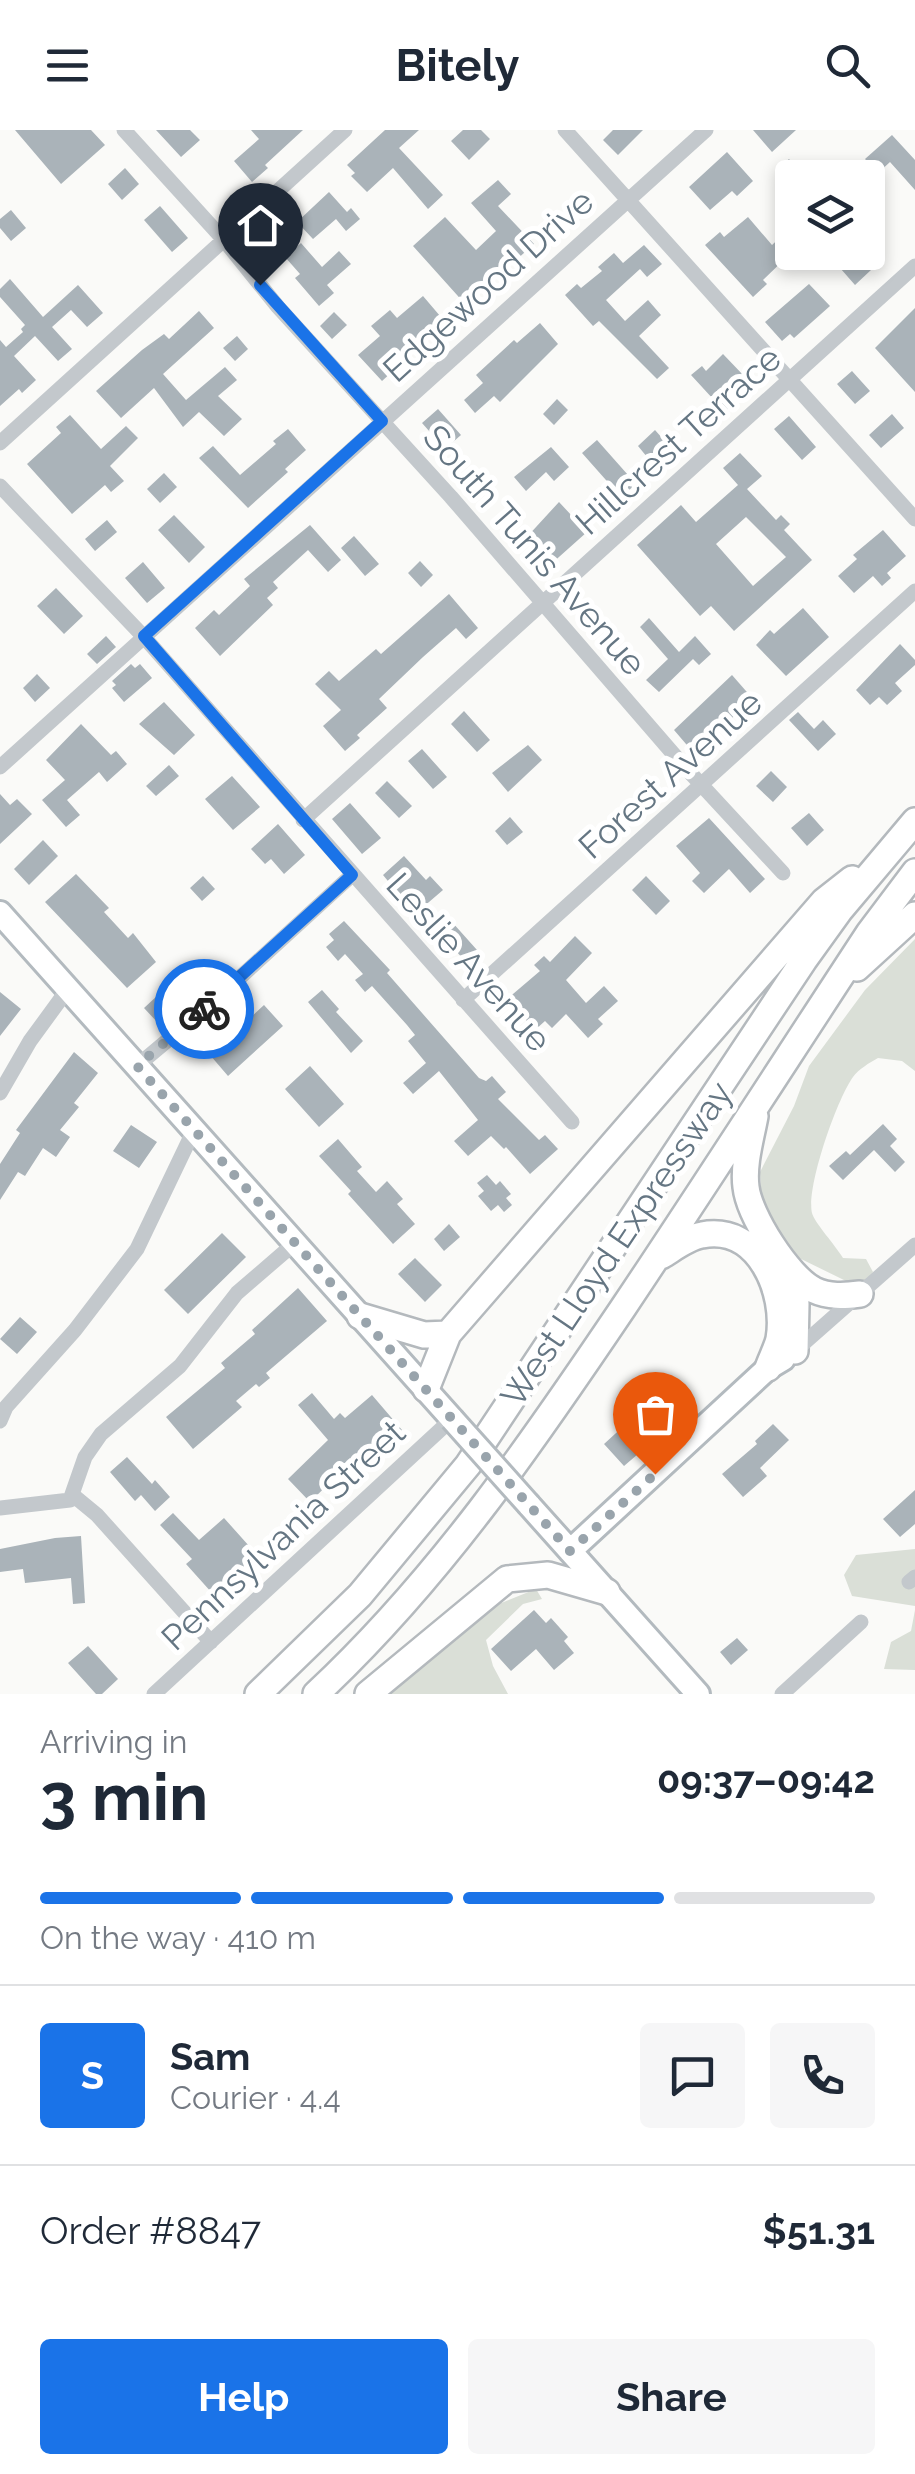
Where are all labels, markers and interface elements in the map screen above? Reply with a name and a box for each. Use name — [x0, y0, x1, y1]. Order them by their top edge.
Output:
icon: menu — [40, 38, 95, 93]
icon: search — [820, 38, 875, 93]
text: Bitely — [396, 39, 519, 92]
map controls — [775, 160, 885, 270]
button: layers — [775, 160, 885, 270]
street label: Edgewood Drive — [375, 180, 601, 390]
pin — [218, 183, 303, 286]
icon: home — [233, 198, 288, 253]
street label: Hillcrest Terrace — [567, 337, 789, 543]
street label: South Tunis Avenue — [415, 417, 655, 683]
street label: Forest Avenue — [570, 681, 770, 867]
street label: Leslie Avenue — [378, 864, 560, 1060]
courier — [154, 959, 254, 1059]
icon: bike — [177, 982, 232, 1037]
street label: West Lloyd Expressway — [492, 1074, 740, 1414]
pin — [613, 1372, 698, 1475]
icon: bag — [628, 1387, 683, 1442]
street label: Pennsylvania Street — [153, 1412, 413, 1658]
text: Arriving in — [40, 1723, 187, 1760]
text: 09:37–09:42 — [657, 1757, 875, 1802]
text: 3 min — [40, 1759, 208, 1835]
text: On the way · 410 m — [40, 1919, 316, 1956]
button: chat — [640, 2023, 745, 2128]
button: phone — [770, 2023, 875, 2128]
text: Sam — [170, 2034, 250, 2079]
text: S — [81, 2053, 104, 2098]
text: Courier · 4.4 — [170, 2079, 341, 2116]
text: Order #8847 — [40, 2208, 261, 2253]
text: $51.31 — [763, 2208, 875, 2253]
button: Help — [40, 2339, 448, 2454]
button: Share — [468, 2339, 875, 2454]

